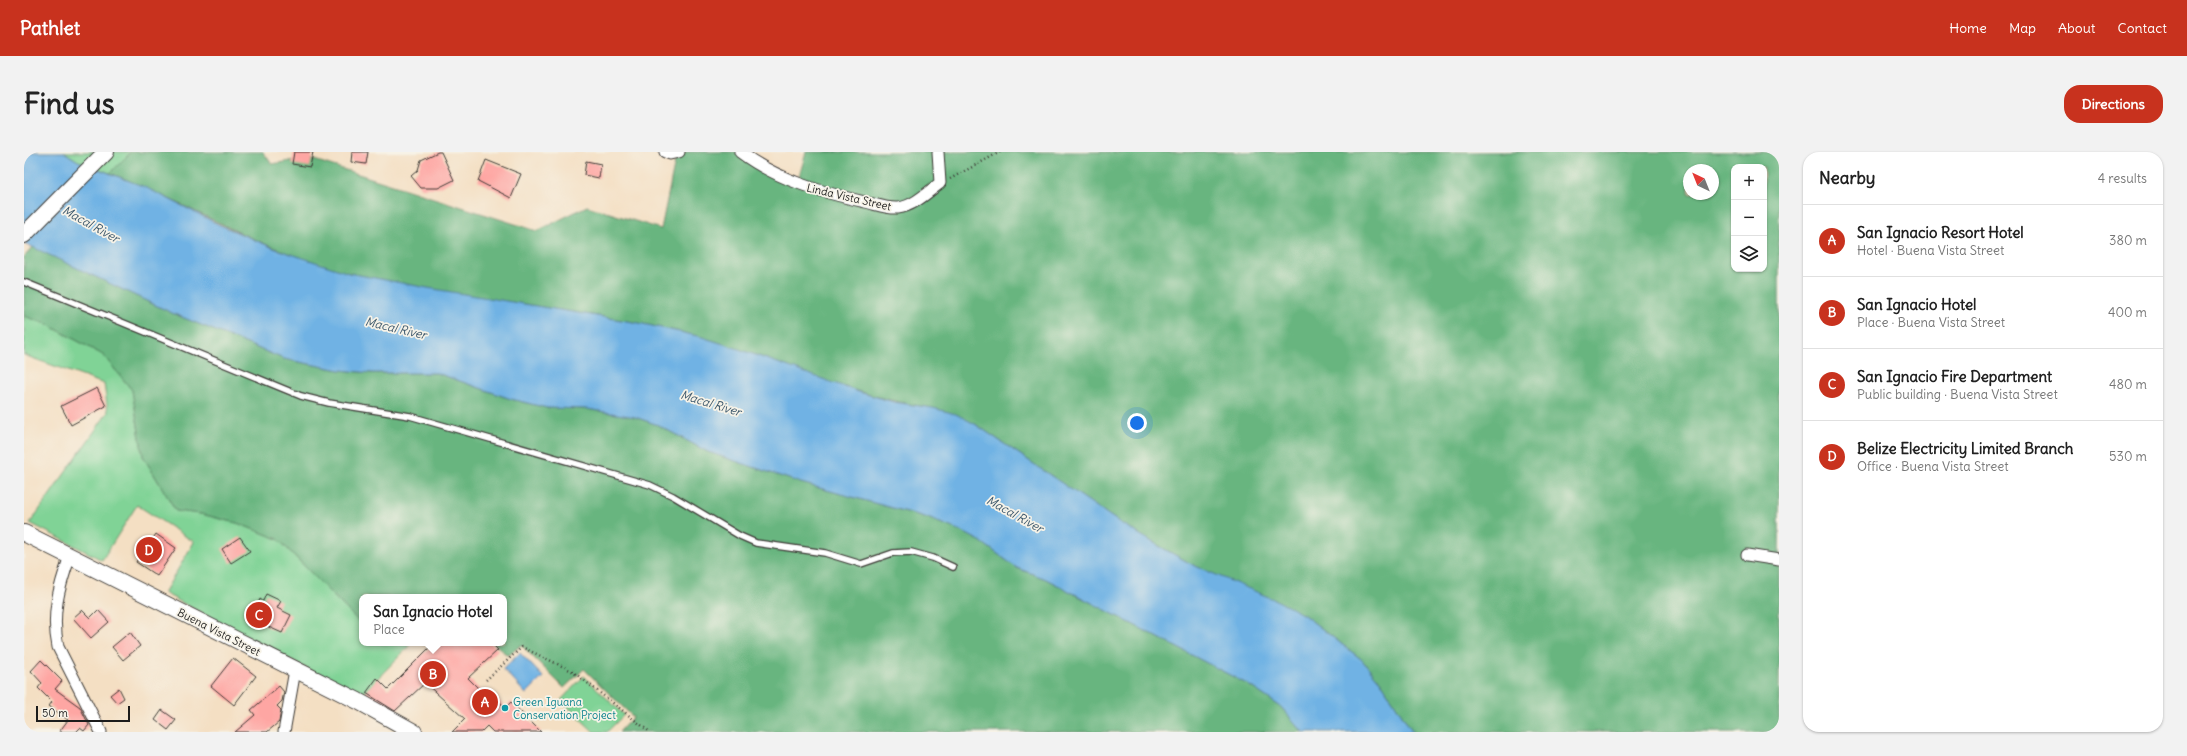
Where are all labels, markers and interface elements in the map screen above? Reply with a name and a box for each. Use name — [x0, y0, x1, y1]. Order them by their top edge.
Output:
text: Pathlet — [20, 16, 80, 40]
text: Home — [1949, 19, 1987, 37]
text: Map — [2009, 19, 2036, 37]
text: About — [2058, 19, 2096, 37]
text: Contact — [2118, 19, 2167, 37]
button: Directions — [2064, 85, 2163, 123]
text: Find us — [24, 86, 115, 122]
north arrow — [1683, 164, 1719, 200]
map controls — [1731, 164, 1767, 272]
button: + — [1731, 164, 1767, 200]
text: Nearby — [1819, 167, 1875, 189]
text: 4 results — [2098, 170, 2147, 187]
street label: Linda Vista Street — [805, 180, 893, 214]
button: − — [1731, 200, 1767, 236]
water label: Macal River — [60, 202, 124, 247]
text: San Ignacio Resort Hotel — [1857, 223, 2024, 242]
text: A — [1828, 232, 1836, 249]
text: 380 m — [2109, 232, 2147, 249]
button: layers — [1731, 236, 1767, 272]
text: Hotel · Buena Vista Street — [1857, 242, 2004, 259]
text: San Ignacio Hotel — [1857, 295, 1976, 314]
text: B — [1828, 304, 1836, 321]
text: 400 m — [2108, 304, 2147, 321]
water label: Macal River — [364, 314, 430, 343]
text: Place · Buena Vista Street — [1857, 314, 2005, 331]
text: San Ignacio Fire Department — [1857, 367, 2052, 386]
text: C — [1828, 376, 1836, 393]
text: 480 m — [2109, 376, 2147, 393]
text: Public building · Buena Vista Street — [1857, 386, 2058, 403]
water label: Macal River — [679, 387, 745, 420]
your location — [1127, 413, 1147, 433]
text: Belize Electricity Limited Branch — [1857, 439, 2073, 458]
text: D — [1827, 448, 1837, 465]
text: 530 m — [2109, 448, 2147, 465]
text: Office · Buena Vista Street — [1857, 458, 2009, 475]
water label: Macal River — [984, 492, 1048, 537]
pin: D — [136, 535, 162, 565]
popup — [359, 594, 507, 646]
pin: C — [246, 600, 272, 630]
text: San Ignacio Hotel — [373, 602, 493, 621]
street label: Buena Vista Street — [175, 605, 263, 659]
text: Place — [373, 621, 405, 638]
pin: B — [420, 659, 446, 689]
pin: A — [472, 687, 498, 717]
place label: Green Iguana Conservation Project — [513, 695, 616, 722]
marker: Green Iguana Conservation Project — [500, 703, 510, 713]
scale bar — [36, 704, 130, 723]
text: 50 m — [42, 706, 68, 720]

